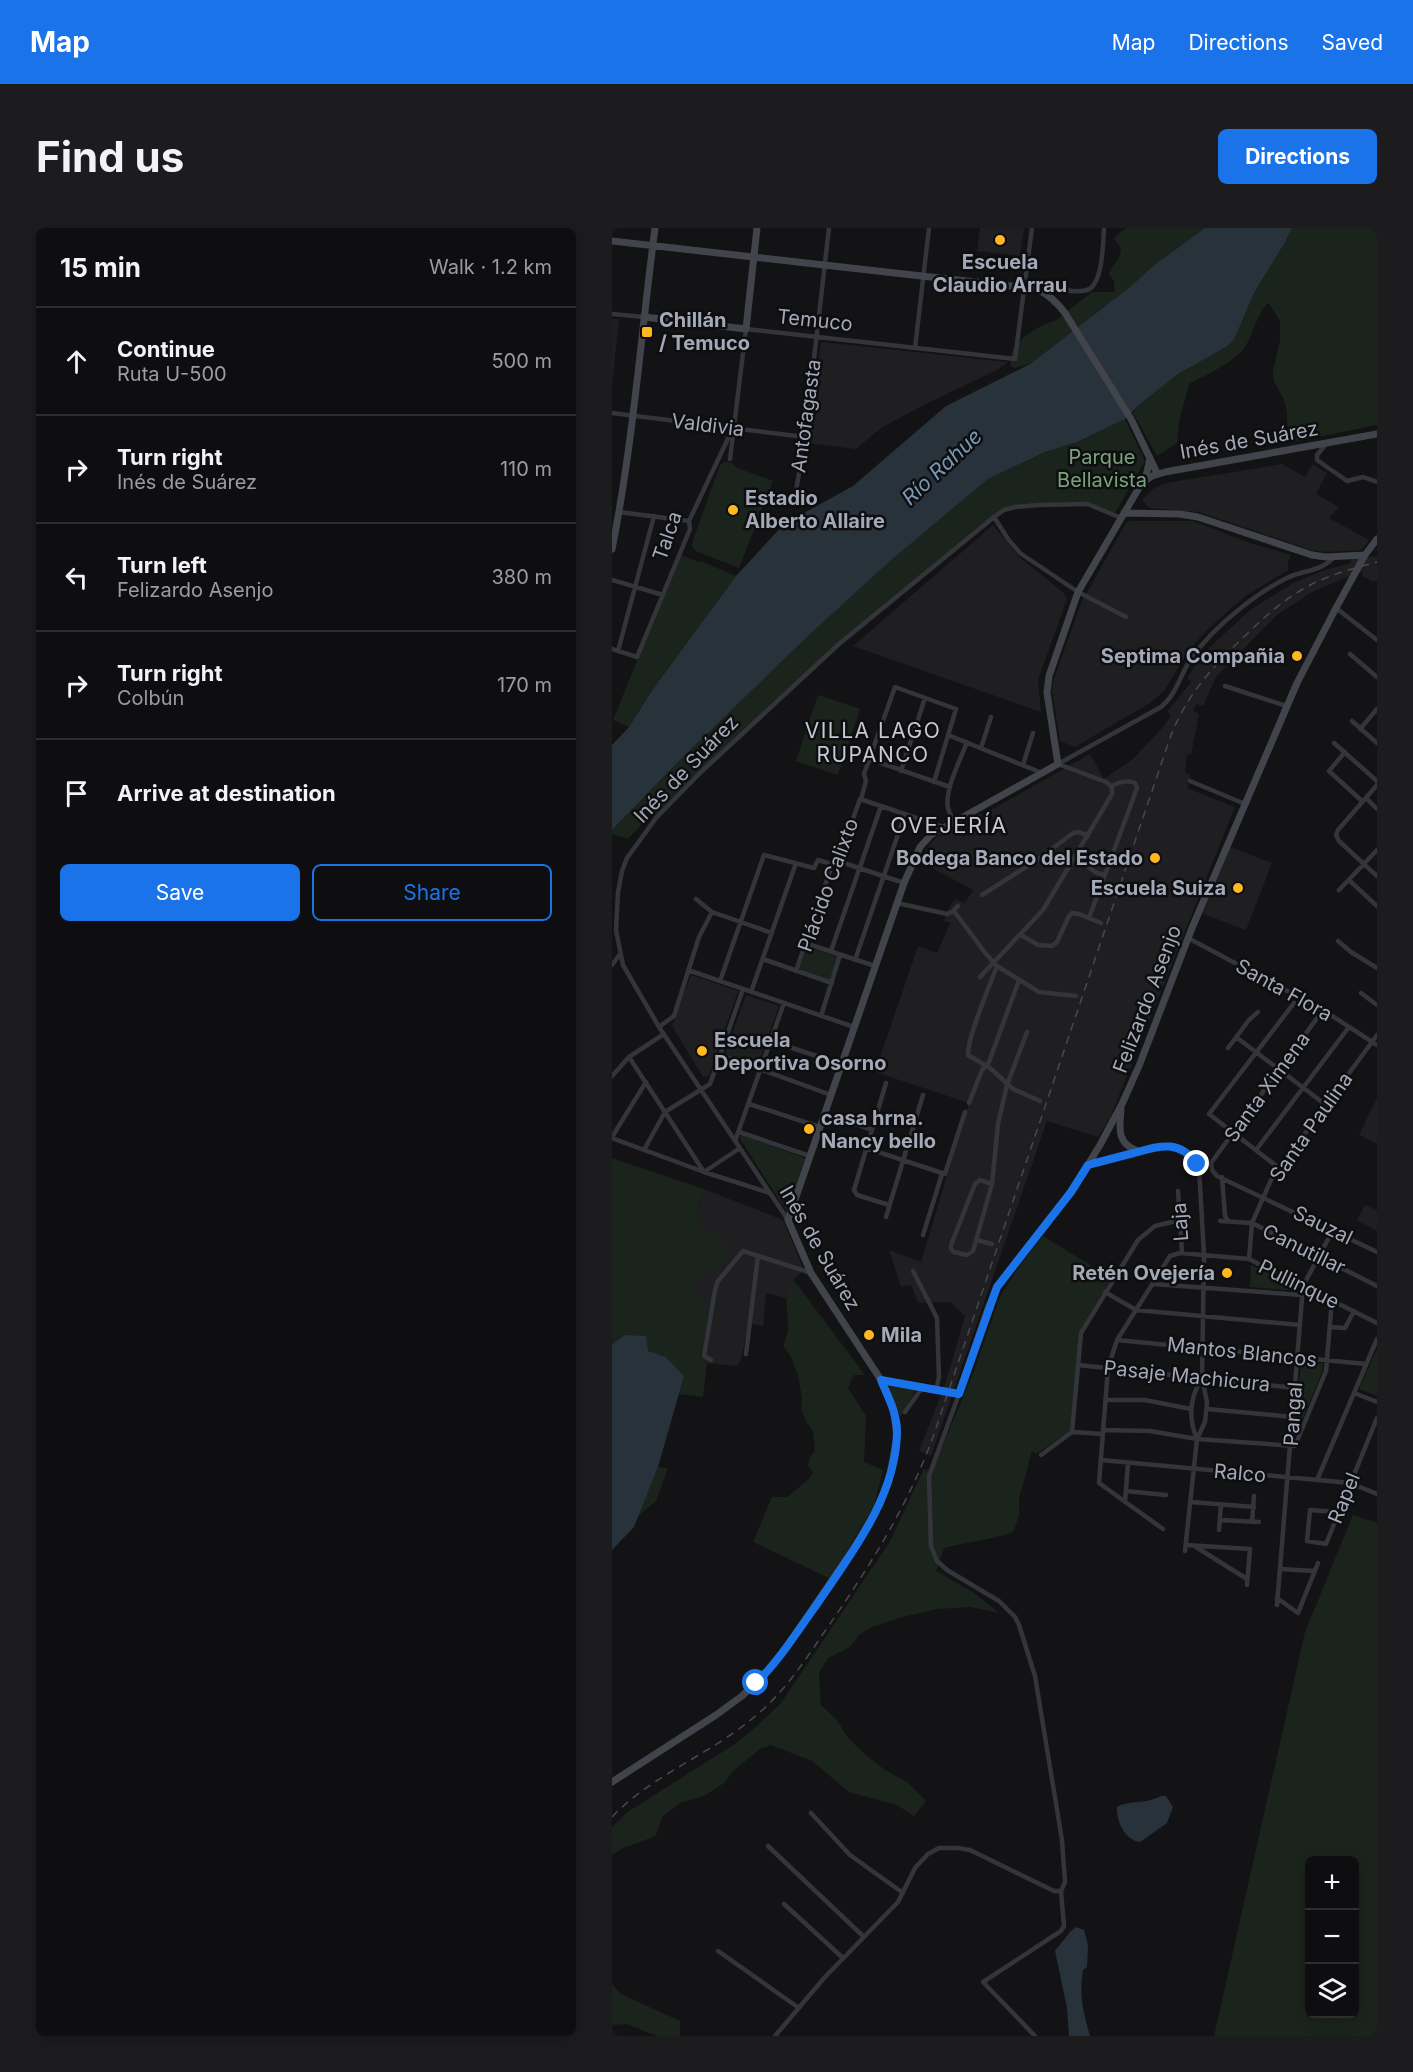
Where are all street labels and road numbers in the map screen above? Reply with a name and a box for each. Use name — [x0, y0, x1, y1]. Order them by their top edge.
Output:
street label: Temuco — [776, 304, 854, 336]
street label: Antofagasta — [786, 358, 826, 474]
street label: Valdivia — [670, 409, 746, 441]
street label: Inés de Suárez — [1178, 416, 1320, 464]
street label: Talca — [647, 508, 687, 564]
street label: Inés de Suárez — [629, 710, 743, 828]
street label: Plácido Calixto — [793, 815, 863, 955]
street label: Felizardo Asenjo — [1108, 922, 1186, 1076]
street label: Santa Flora — [1231, 954, 1337, 1026]
street label: Santa Ximena — [1219, 1027, 1315, 1147]
street label: Santa Paulina — [1264, 1068, 1358, 1186]
street label: Inés de Suárez — [775, 1181, 865, 1315]
street label: Sauzal — [1289, 1200, 1357, 1250]
street label: Laja — [1167, 1202, 1193, 1242]
street label: Canutillar — [1259, 1219, 1350, 1280]
street label: Pullinque — [1255, 1254, 1343, 1314]
street label: Mantos Blancos — [1166, 1332, 1318, 1372]
street label: Pasaje Machicura — [1103, 1355, 1271, 1397]
street label: Pangal — [1279, 1381, 1307, 1447]
street label: Ralco — [1213, 1459, 1267, 1487]
street label: Rapel — [1323, 1469, 1365, 1527]

